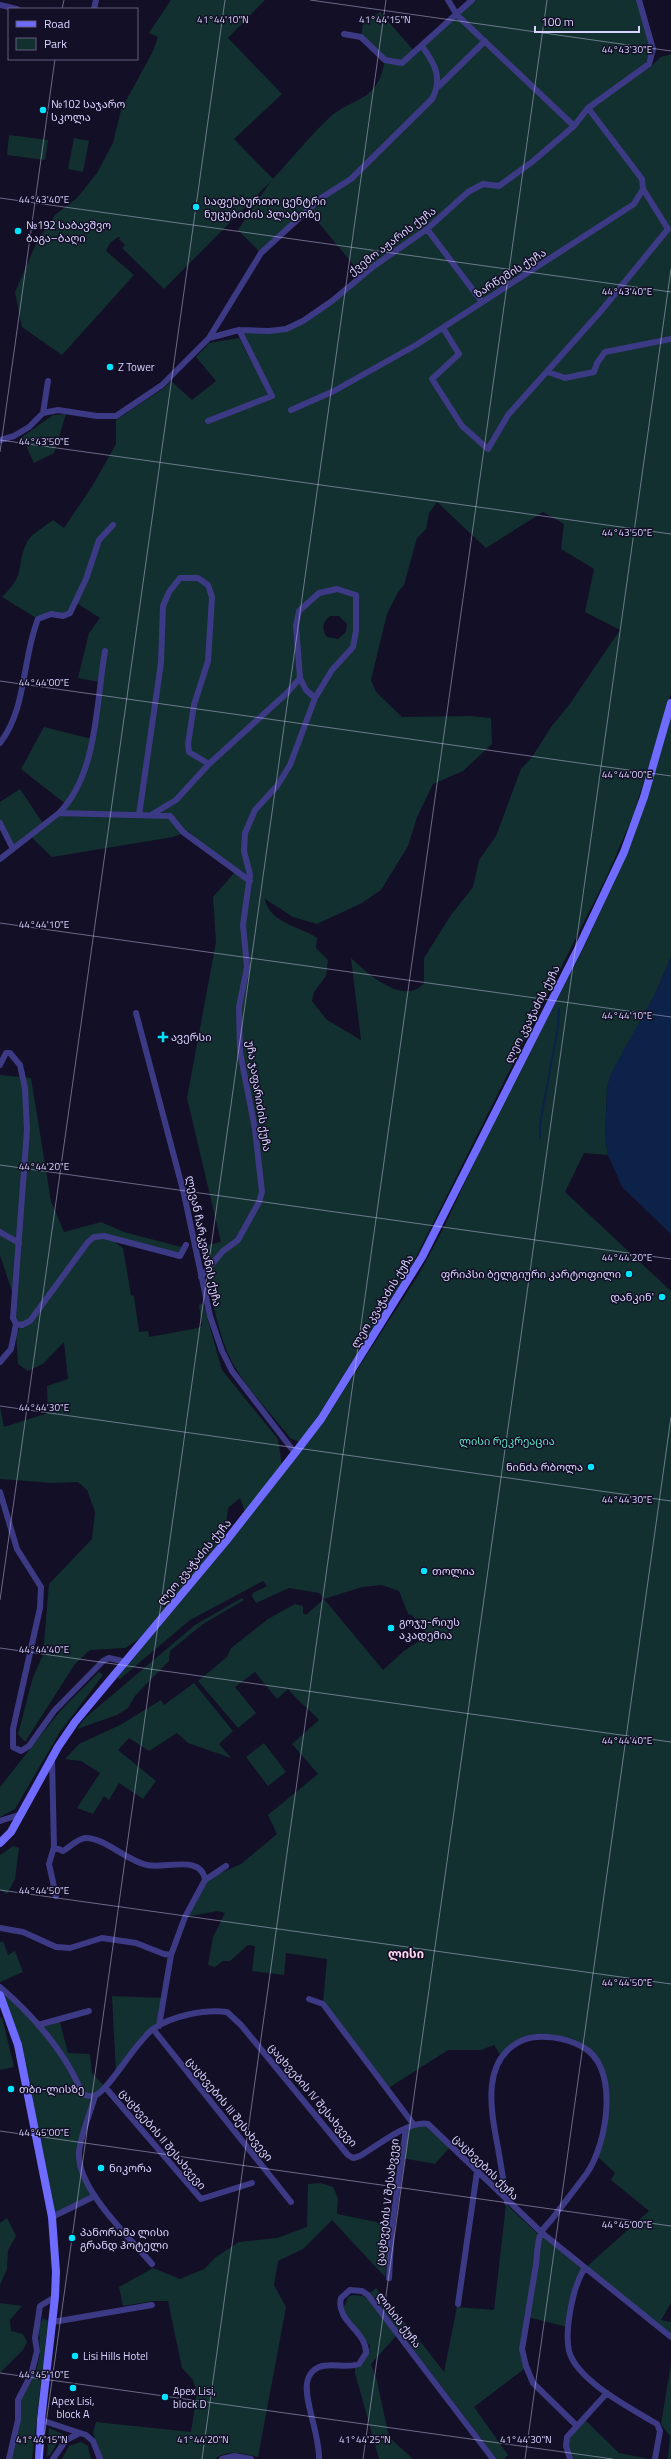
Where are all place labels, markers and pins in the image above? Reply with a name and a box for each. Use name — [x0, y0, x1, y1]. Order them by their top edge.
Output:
place label: №102 საჯარო სკოლა — [51, 96, 126, 125]
marker: №102 საჯარო სკოლა — [38, 105, 48, 115]
place label: საფეხბურთო ცენტრი ნუცუბიძის პლატოზე — [204, 193, 326, 222]
marker: საფეხბურთო ცენტრი ნუცუბიძის პლატოზე — [191, 202, 201, 212]
place label: №192 საბავშვო ბაგა–ბაღი — [26, 217, 111, 246]
marker: №192 საბავშვო ბაგა–ბაღი — [13, 226, 23, 236]
place label: Z Tower — [118, 359, 155, 375]
marker: Z Tower — [105, 362, 115, 372]
place label: ავერსი — [171, 1029, 211, 1045]
marker: ავერსი — [158, 1032, 168, 1042]
place label: ფრიპსი ბელგიური კარტოფილი — [441, 1266, 621, 1282]
marker: ფრიპსი ბელგიური კარტოფილი — [624, 1269, 634, 1279]
place label: დანკინ' — [610, 1289, 654, 1305]
marker: დანკინ' — [657, 1292, 667, 1302]
place label: ნინძა რბოლა — [506, 1459, 583, 1475]
marker: ნინძა რბოლა — [586, 1462, 596, 1472]
place label: თოლია — [432, 1563, 475, 1579]
marker: თოლია — [419, 1566, 429, 1576]
place label: გოჯუ-რიუს აკადემია — [399, 1614, 460, 1643]
marker: გოჯუ-რიუს აკადემია — [386, 1623, 396, 1633]
place label: თბი-ლისზე — [19, 2081, 84, 2097]
marker: თბი-ლისზე — [6, 2084, 16, 2094]
place label: ნიკორა — [109, 2160, 152, 2176]
marker: ნიკორა — [96, 2163, 106, 2173]
place label: პანორამა ლისი გრანდ ჰოტელი — [80, 2224, 169, 2253]
marker: პანორამა ლისი გრანდ ჰოტელი — [67, 2233, 77, 2243]
place label: Lisi Hills Hotel — [83, 2348, 148, 2364]
marker: Lisi Hills Hotel — [70, 2351, 80, 2361]
marker: Apex Lisi, block A — [68, 2383, 78, 2393]
place label: Apex Lisi, block D — [173, 2383, 216, 2412]
marker: Apex Lisi, block D — [160, 2392, 170, 2402]
place label: Apex Lisi, block A — [52, 2393, 94, 2422]

